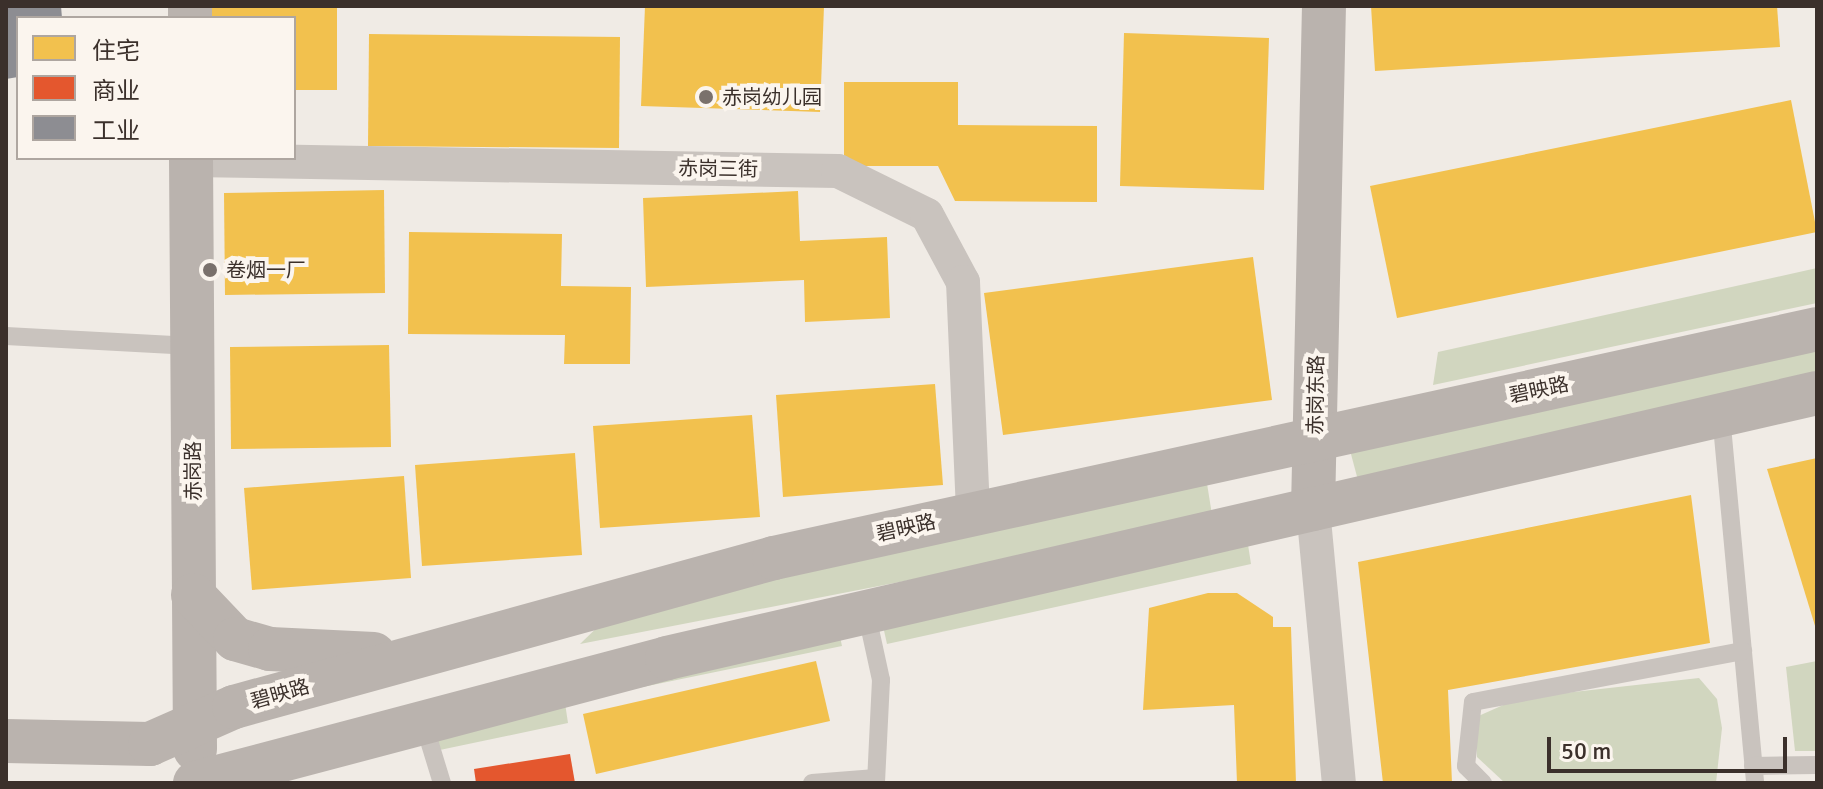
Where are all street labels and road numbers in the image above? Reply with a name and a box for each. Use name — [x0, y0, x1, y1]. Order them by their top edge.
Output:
street label: 赤岗三街 — [678, 156, 758, 182]
street label: 赤岗东路 — [1303, 355, 1329, 435]
street label: 碧映路 — [1507, 372, 1571, 408]
street label: 赤岗路 — [181, 441, 205, 501]
street label: 碧映路 — [874, 510, 938, 546]
street label: 碧映路 — [248, 674, 312, 714]

